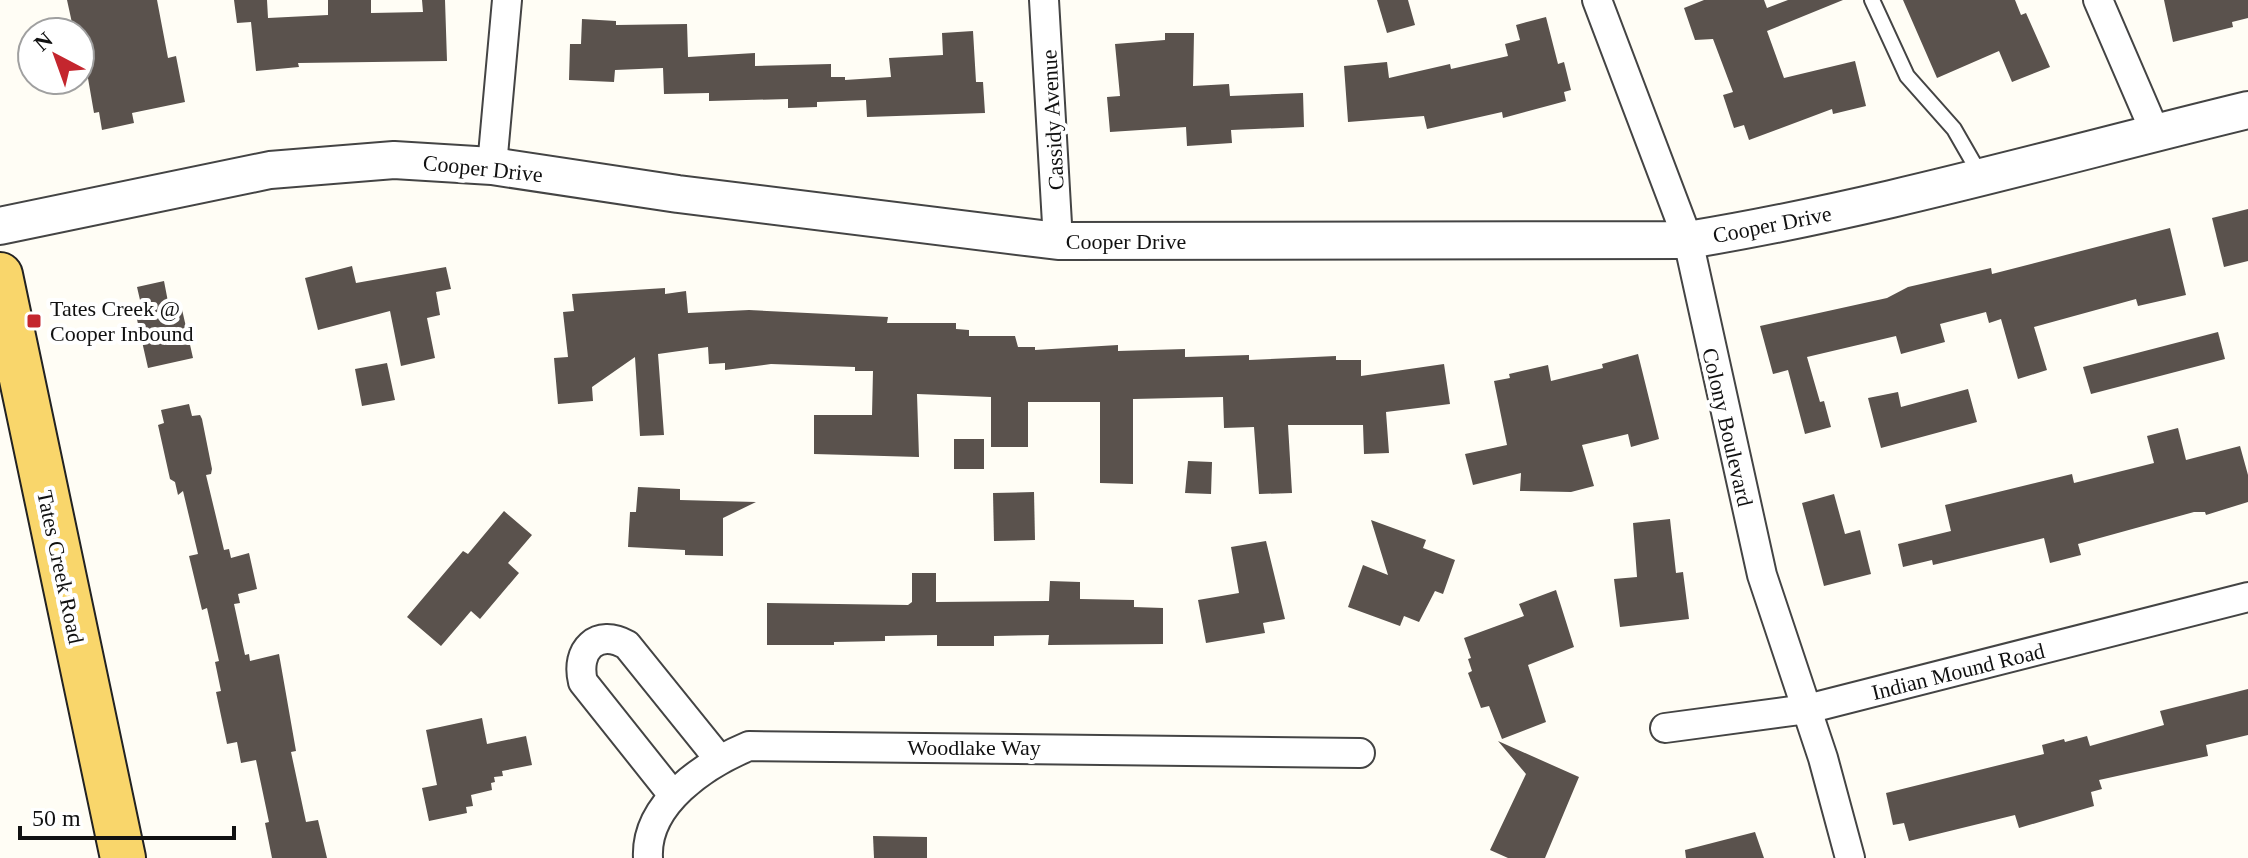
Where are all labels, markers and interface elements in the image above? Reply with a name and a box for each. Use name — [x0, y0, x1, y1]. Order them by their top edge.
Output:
north arrow — [16, 16, 96, 96]
text: N — [29, 27, 57, 56]
street label: Cassidy Avenue — [1036, 49, 1069, 191]
street label: Cooper Drive — [422, 150, 544, 187]
street label: Cooper Drive — [1711, 201, 1834, 248]
street label: Cooper Drive — [1066, 229, 1186, 254]
place label: Tates Creek @ Cooper Inbound — [50, 296, 194, 346]
marker: Tates Creek @ Cooper Inbound — [25, 312, 43, 330]
street label: Colony Boulevard — [1697, 345, 1758, 509]
street label: Tates Creek Road — [32, 488, 89, 646]
street label: Indian Mound Road — [1869, 638, 2047, 705]
street label: Woodlake Way — [907, 735, 1041, 760]
scale bar — [20, 790, 234, 840]
text: 50 m — [32, 805, 81, 831]

